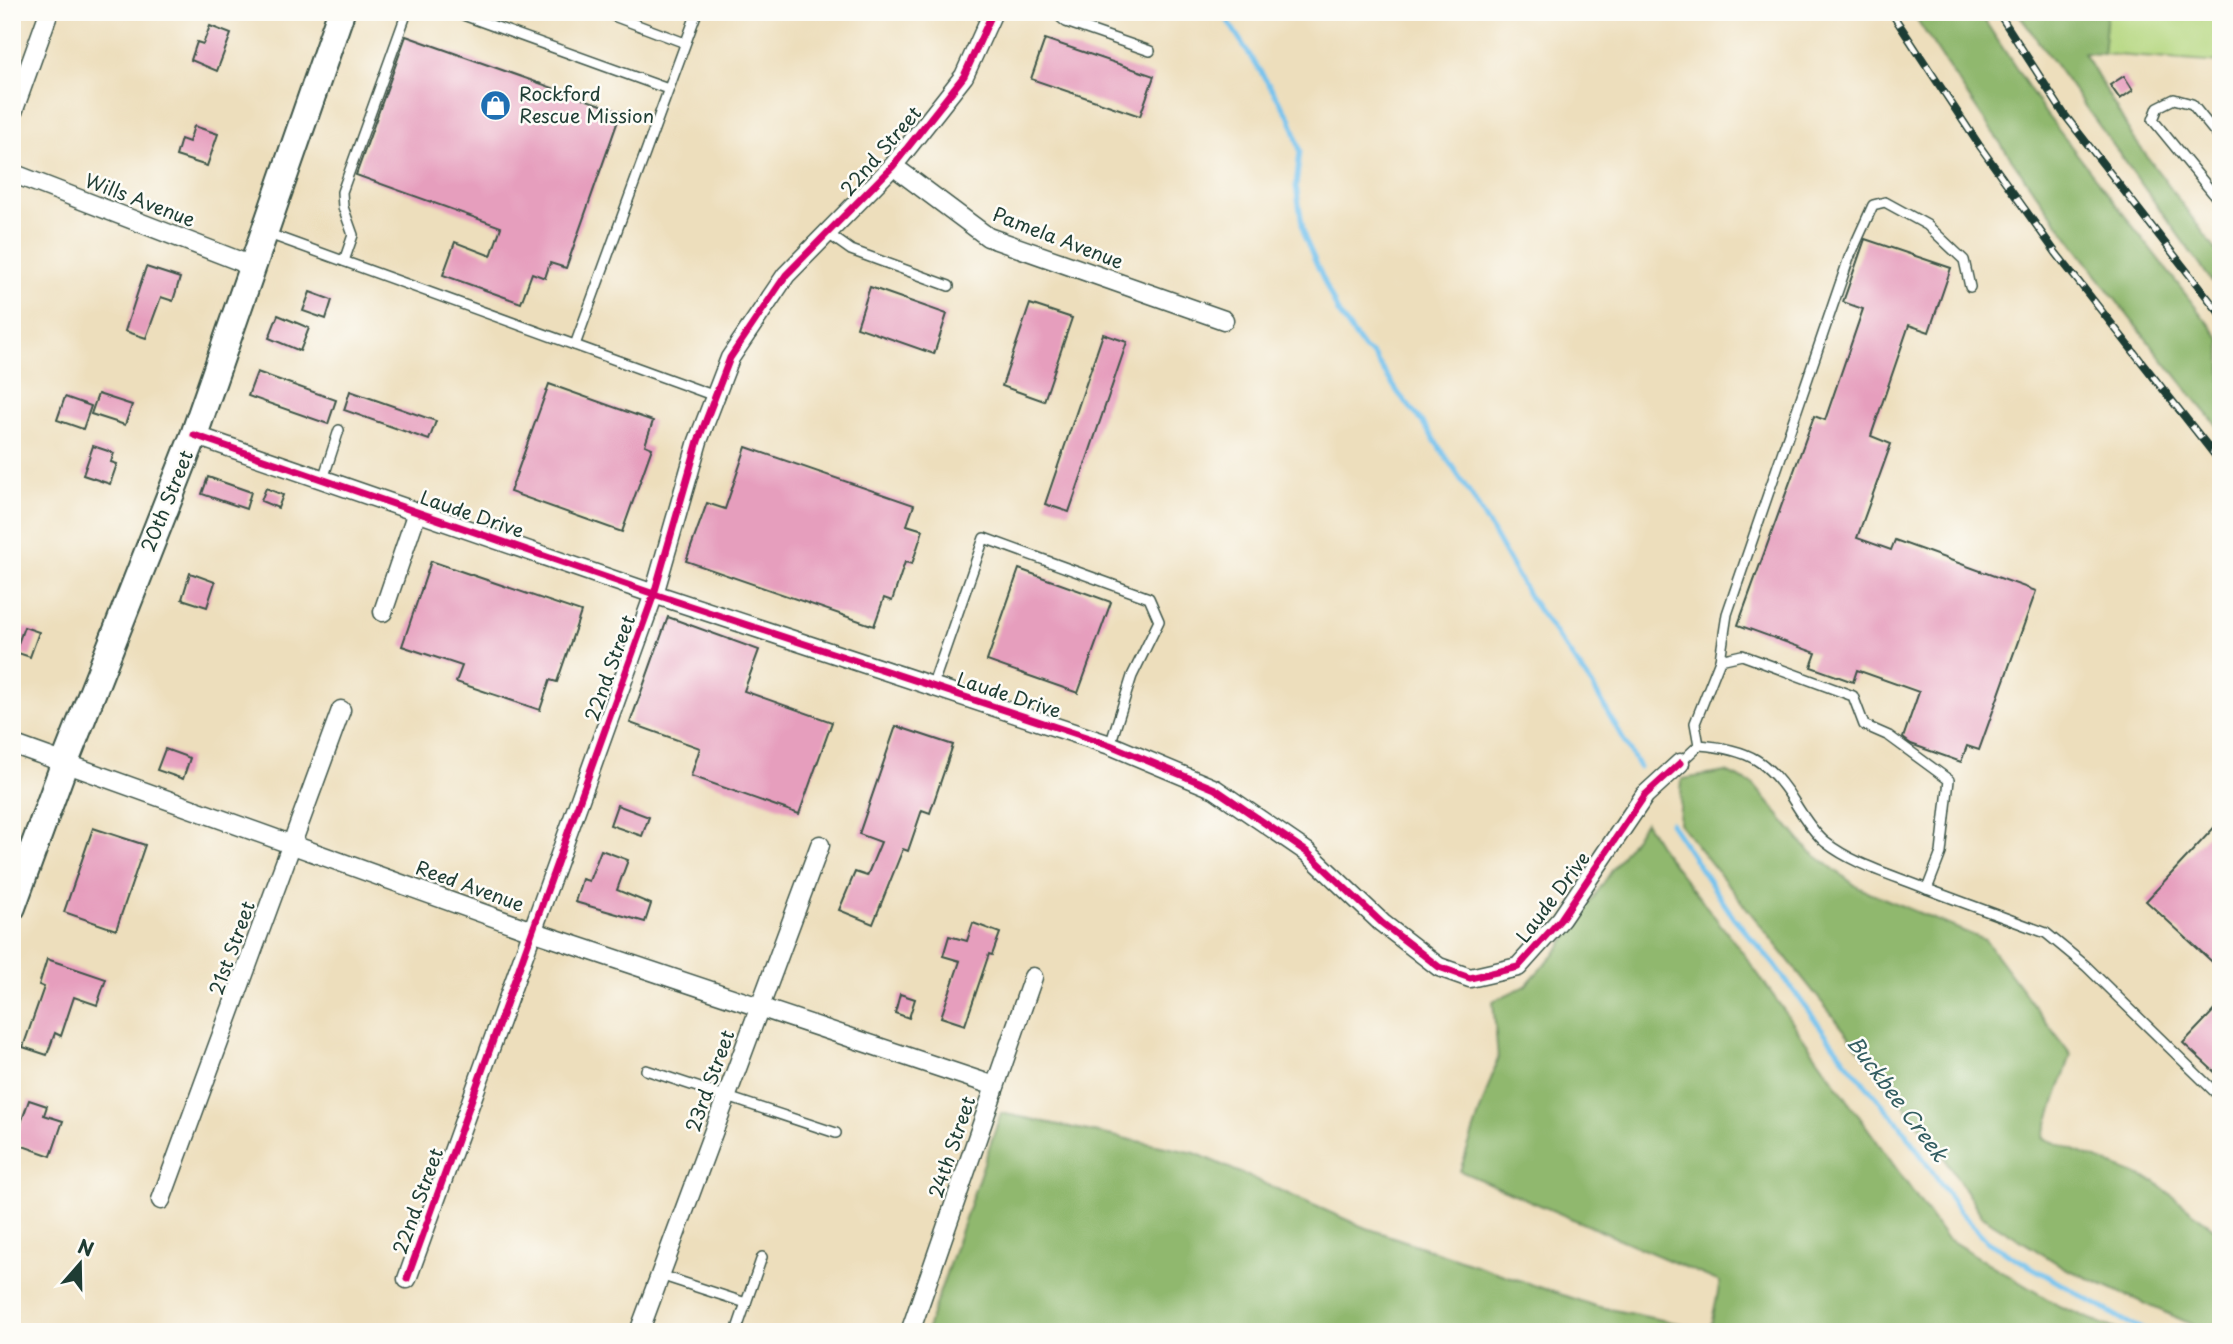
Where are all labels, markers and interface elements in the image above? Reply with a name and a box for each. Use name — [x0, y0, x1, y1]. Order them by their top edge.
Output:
place label: Rockford Rescue Mission — [519, 79, 654, 129]
shop icon: Rockford Rescue Mission — [479, 88, 513, 122]
street label: 22nd Street — [833, 99, 927, 201]
street label: Wills Avenue — [81, 165, 200, 233]
street label: Pamela Avenue — [989, 199, 1128, 275]
street label: 20th Street — [133, 445, 199, 556]
street label: Laude Drive — [417, 482, 528, 544]
street label: 22nd Street — [577, 610, 641, 725]
street label: Laude Drive — [954, 664, 1065, 724]
street label: Laude Drive — [1509, 845, 1596, 948]
street label: Reed Avenue — [412, 852, 528, 918]
street label: 21st Street — [201, 897, 261, 999]
street label: 23rd Street — [678, 1025, 741, 1136]
water label: Buckbee Creek — [1840, 1028, 1958, 1169]
street label: 24th Street — [921, 1092, 982, 1201]
street label: 22nd Street — [385, 1143, 449, 1258]
north arrow — [46, 1228, 116, 1298]
text: N — [74, 1231, 98, 1263]

